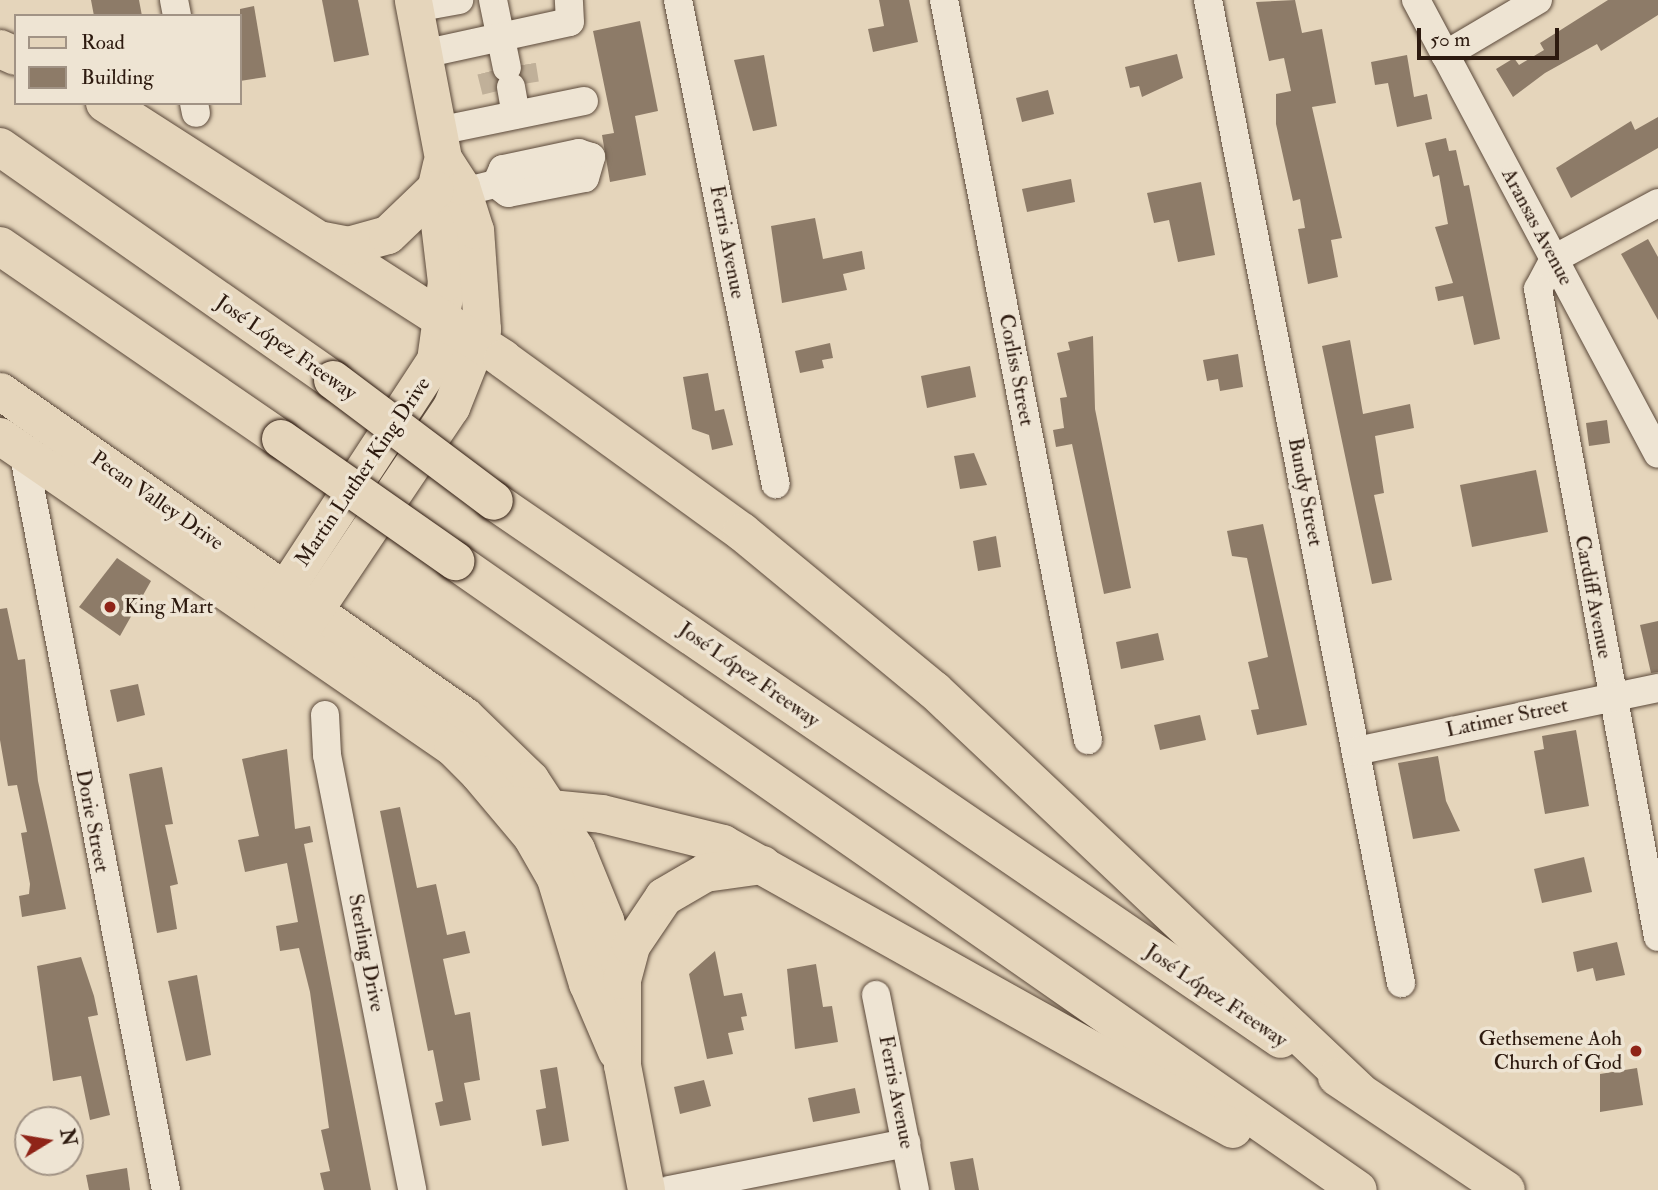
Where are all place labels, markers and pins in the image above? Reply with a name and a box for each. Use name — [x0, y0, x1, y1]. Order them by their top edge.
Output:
place label: King Mart — [124, 594, 213, 620]
marker: King Mart — [102, 599, 118, 615]
place label: Gethsemene Aoh Church of God — [1478, 1026, 1622, 1076]
marker: Gethsemene Aoh Church of God — [1628, 1043, 1644, 1059]

